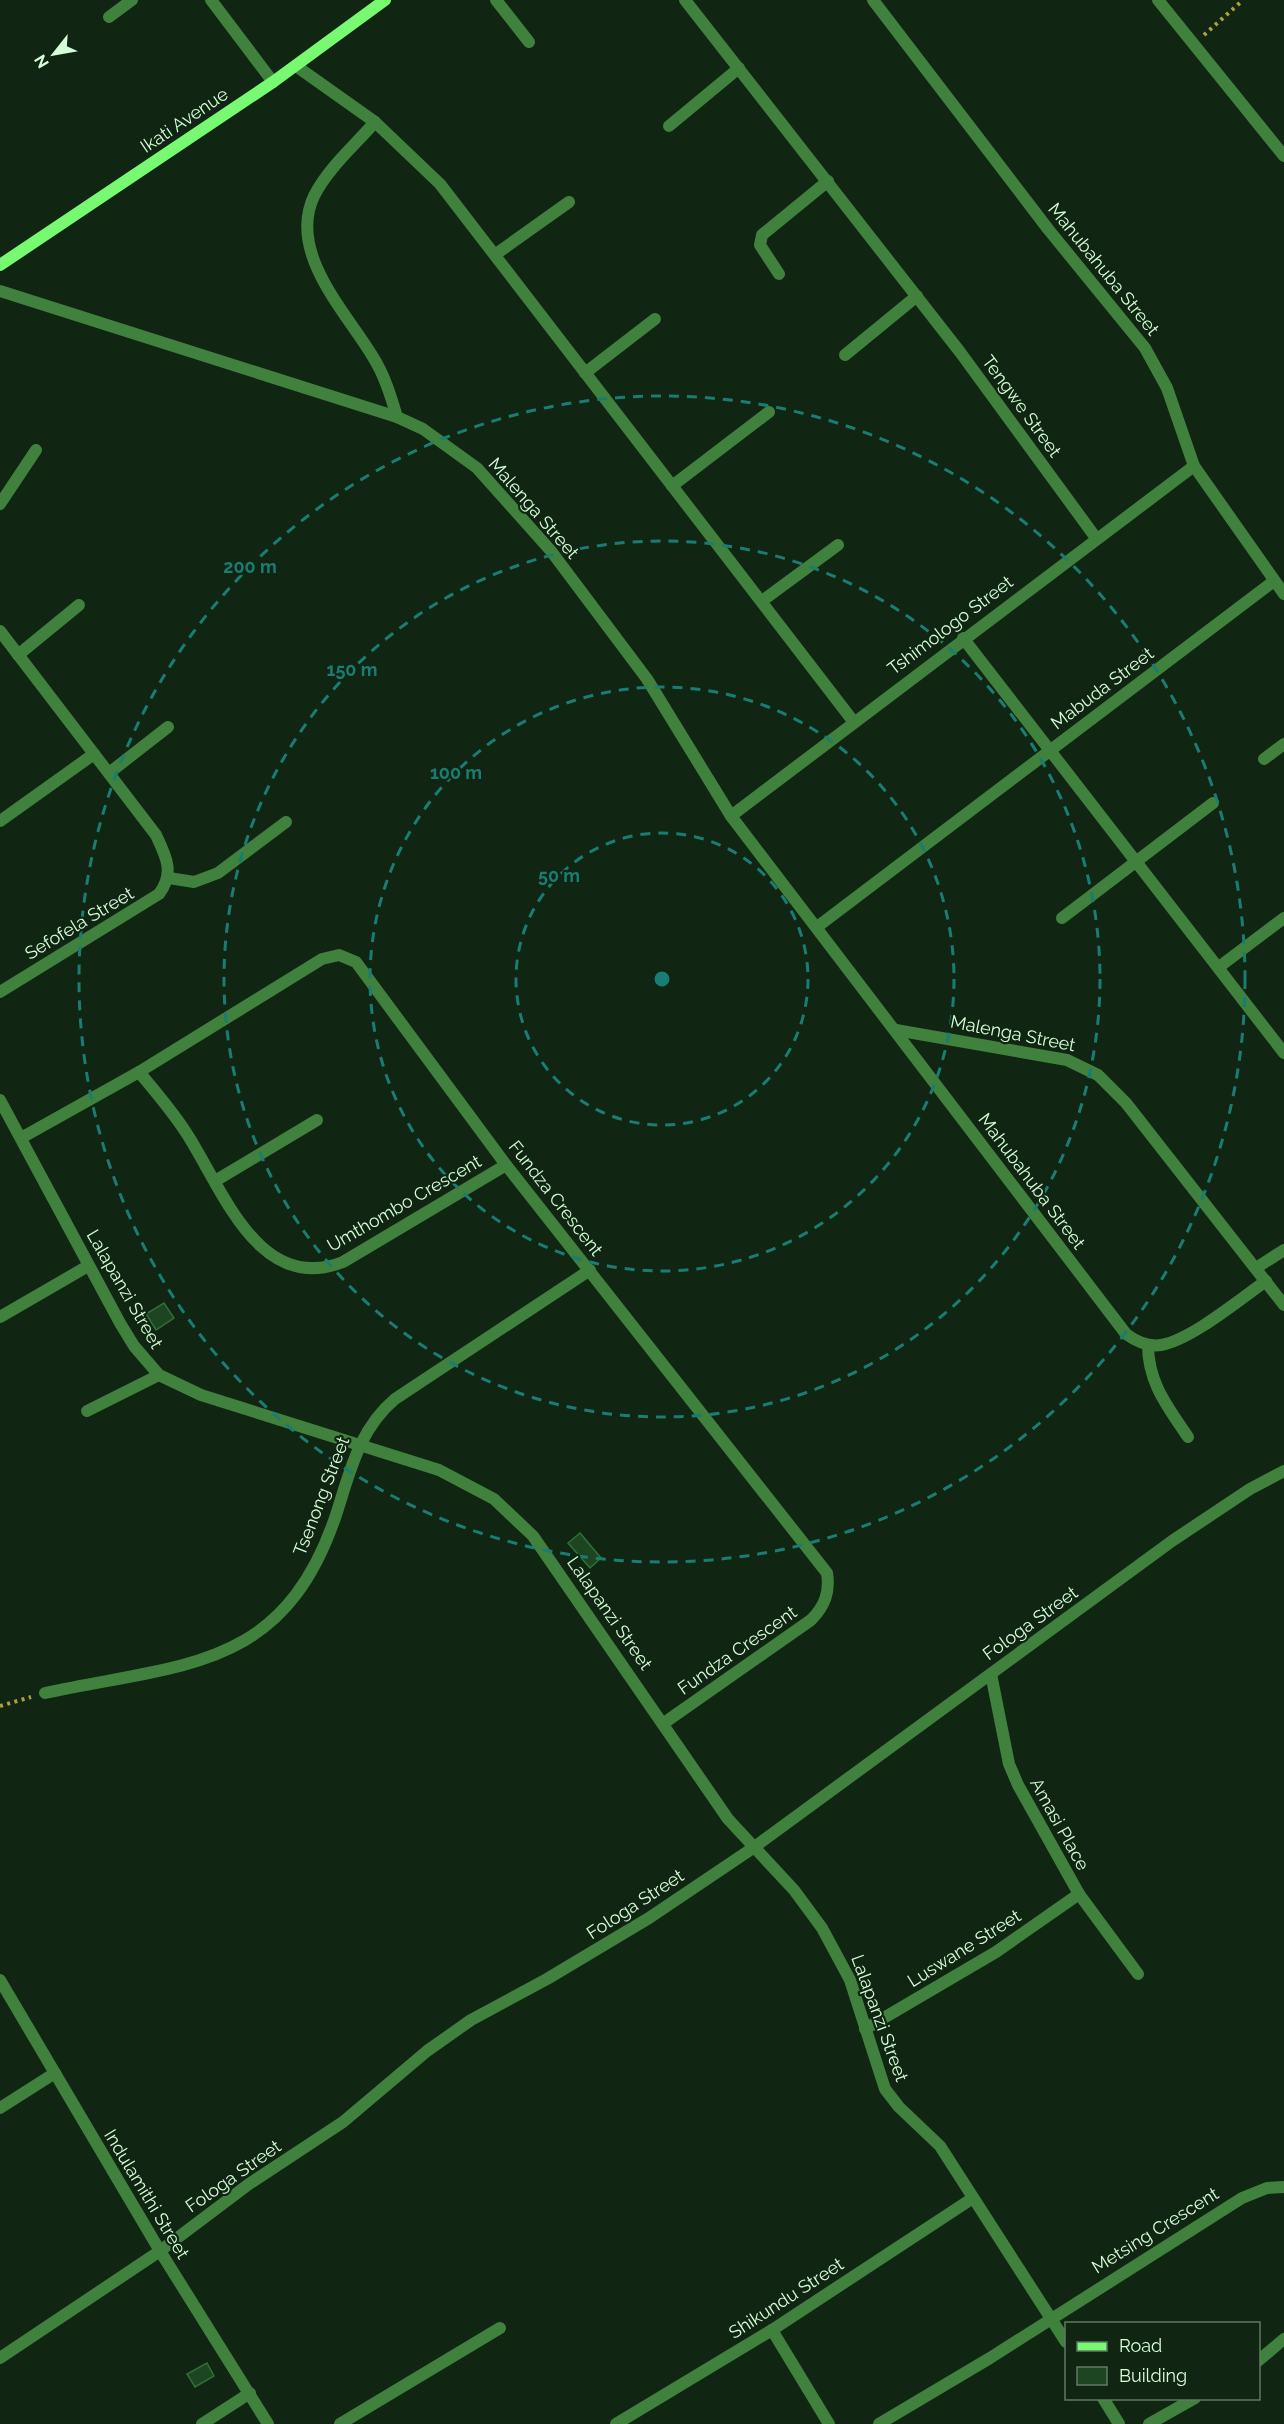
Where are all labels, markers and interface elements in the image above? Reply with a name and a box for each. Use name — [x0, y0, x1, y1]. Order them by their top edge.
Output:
north arrow — [24, 24, 84, 84]
text: N — [30, 51, 53, 72]
street label: Ikati Avenue — [136, 83, 232, 157]
street label: Mahubahuba Street — [1044, 199, 1164, 339]
street label: Tengwe Street — [978, 351, 1066, 461]
street label: Malenga Street — [484, 453, 584, 563]
text: 200 m — [223, 556, 277, 577]
street label: Tshimologo Street — [883, 571, 1017, 679]
street label: Mabuda Street — [1047, 643, 1157, 733]
text: 150 m — [327, 659, 378, 680]
text: 100 m — [430, 762, 482, 783]
text: 50 m — [538, 865, 580, 886]
street label: Sefofela Street — [21, 882, 137, 964]
centre of rings — [652, 969, 672, 989]
street label: Malenga Street — [949, 1011, 1077, 1055]
street label: Mahubahuba Street — [974, 1109, 1090, 1253]
street label: Fundza Crescent — [505, 1136, 607, 1260]
street label: Umthombo Crescent — [323, 1150, 485, 1256]
street label: Lalapanzi Street — [82, 1226, 168, 1352]
street label: Tsenong Street — [289, 1434, 353, 1558]
street label: Lalapanzi Street — [563, 1552, 657, 1674]
street label: Fologa Street — [979, 1582, 1081, 1664]
street label: Fundza Crescent — [674, 1601, 800, 1699]
street label: Amasi Place — [1026, 1774, 1094, 1874]
street label: Fologa Street — [582, 1865, 688, 1943]
street label: Luswane Street — [904, 1905, 1024, 1991]
street label: Lalapanzi Street — [847, 1952, 913, 2084]
street label: Indulamithi Street — [100, 2126, 194, 2262]
street label: Fologa Street — [181, 2135, 285, 2217]
street label: Metsing Crescent — [1088, 2183, 1222, 2277]
street label: Shikundu Street — [725, 2253, 847, 2343]
legend — [1065, 2322, 1260, 2400]
text: Road — [1119, 2335, 1162, 2356]
text: Building — [1119, 2365, 1187, 2386]

